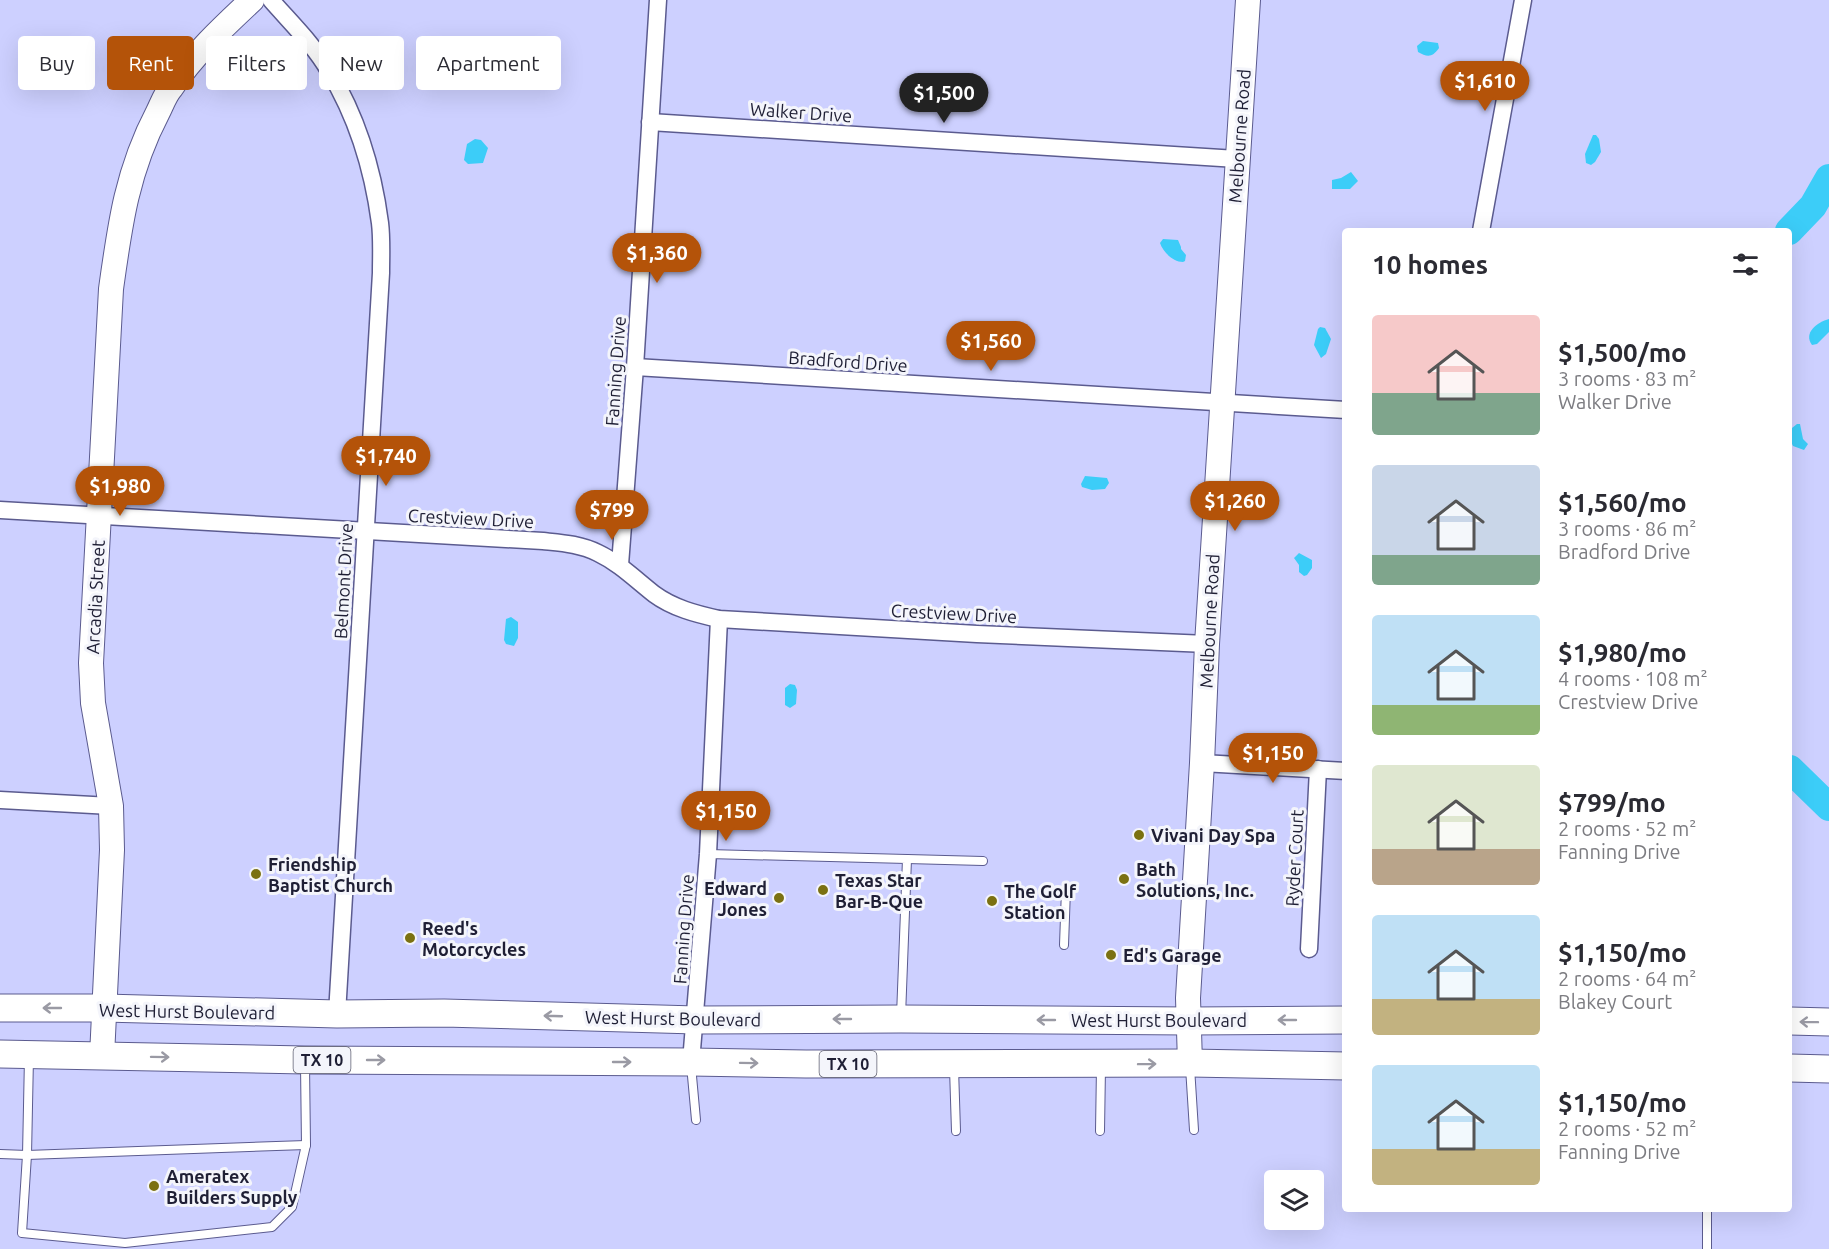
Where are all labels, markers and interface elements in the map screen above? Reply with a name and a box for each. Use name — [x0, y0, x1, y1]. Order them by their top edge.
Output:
chip: Buy — [18, 36, 95, 90]
chip: Rent — [107, 36, 194, 90]
chip: Filters — [206, 36, 307, 90]
chip: New — [319, 36, 404, 90]
chip: Apartment — [416, 36, 561, 90]
pin: $1,610 — [1436, 61, 1534, 112]
street label: Melbourne Road — [1224, 68, 1254, 204]
text: $1,610 — [1454, 69, 1516, 92]
pin: $1,500 — [895, 73, 993, 124]
text: $1,500 — [913, 81, 975, 104]
street label: Walker Drive — [749, 98, 853, 126]
pin: $1,360 — [608, 233, 706, 284]
text: $1,360 — [626, 241, 688, 264]
icon: filters — [1729, 248, 1762, 281]
text: 10 homes — [1372, 250, 1488, 279]
street label: Fanning Drive — [601, 315, 629, 427]
pin: $1,560 — [942, 321, 1040, 372]
text: $1,560 — [960, 329, 1022, 352]
text: $1,500/mo — [1558, 338, 1687, 367]
icon: home — [1420, 339, 1492, 411]
street label: Bradford Drive — [788, 347, 908, 375]
text: 3 rooms · 83 m² — [1558, 367, 1696, 390]
text: Walker Drive — [1558, 390, 1672, 413]
pin: $1,740 — [337, 436, 435, 487]
text: $1,740 — [355, 444, 417, 467]
pin: $1,980 — [71, 466, 169, 517]
text: $1,980 — [89, 474, 151, 497]
pin: $1,260 — [1186, 481, 1284, 532]
text: $1,560/mo — [1558, 488, 1687, 517]
text: $1,260 — [1204, 489, 1266, 512]
icon: home — [1420, 489, 1492, 561]
pin: $799 — [576, 490, 648, 541]
text: $799 — [589, 498, 635, 521]
street label: Crestview Drive — [407, 505, 535, 531]
text: 3 rooms · 86 m² — [1558, 517, 1696, 540]
street label: Belmont Drive — [330, 522, 356, 640]
street label: Arcadia Street — [82, 539, 108, 655]
text: Bradford Drive — [1558, 540, 1691, 563]
street label: Melbourne Road — [1195, 553, 1223, 689]
street label: Crestview Drive — [890, 600, 1018, 626]
text: $1,980/mo — [1558, 638, 1687, 667]
icon: home — [1420, 639, 1492, 711]
text: 4 rooms · 108 m² — [1558, 667, 1708, 690]
text: Crestview Drive — [1558, 690, 1698, 713]
pin: $1,150 — [1224, 733, 1322, 784]
text: $1,150 — [1242, 741, 1304, 764]
text: $799/mo — [1558, 788, 1666, 817]
icon: home — [1420, 789, 1492, 861]
pin: $1,150 — [677, 791, 775, 842]
text: $1,150 — [695, 799, 757, 822]
street label: Ryder Court — [1281, 809, 1307, 907]
text: 2 rooms · 52 m² — [1558, 817, 1696, 840]
place label: Vivani Day Spa — [1151, 825, 1275, 845]
marker: Vivani Day Spa — [1132, 828, 1146, 842]
text: Fanning Drive — [1558, 840, 1681, 863]
place label: Friendship Baptist Church — [268, 854, 393, 895]
place label: Bath Solutions, Inc. — [1136, 859, 1254, 900]
marker: Friendship Baptist Church — [249, 867, 263, 881]
place label: Texas Star Bar-B-Que — [835, 870, 923, 911]
marker: Bath Solutions, Inc. — [1117, 872, 1131, 886]
street label: Fanning Drive — [669, 873, 697, 985]
place label: Edward Jones — [704, 878, 767, 919]
place label: The Golf Station — [1004, 881, 1077, 922]
marker: Texas Star Bar-B-Que — [816, 883, 830, 897]
marker: Edward Jones — [772, 891, 786, 905]
marker: The Golf Station — [985, 894, 999, 908]
place label: Reed's Motorcycles — [422, 918, 526, 959]
marker: Reed's Motorcycles — [403, 931, 417, 945]
text: $1,150/mo — [1558, 938, 1687, 967]
icon: home — [1420, 939, 1492, 1011]
place label: Ed's Garage — [1123, 945, 1222, 965]
marker: Ed's Garage — [1104, 948, 1118, 962]
text: 2 rooms · 64 m² — [1558, 967, 1696, 990]
text: Blakey Court — [1558, 990, 1672, 1013]
street label: West Hurst Boulevard — [99, 999, 275, 1023]
one-way arrow — [43, 1002, 63, 1014]
street label: West Hurst Boulevard — [585, 1006, 761, 1030]
one-way arrow — [544, 1010, 564, 1022]
street label: West Hurst Boulevard — [1071, 1010, 1247, 1030]
one-way arrow — [833, 1013, 853, 1025]
one-way arrow — [1037, 1014, 1057, 1026]
one-way arrow — [1278, 1014, 1298, 1026]
one-way arrow — [1800, 1016, 1820, 1027]
road number: TX 10 — [294, 1047, 350, 1073]
one-way arrow — [150, 1051, 170, 1063]
road number: TX 10 — [820, 1051, 876, 1077]
one-way arrow — [366, 1054, 386, 1066]
one-way arrow — [612, 1056, 632, 1068]
one-way arrow — [739, 1057, 759, 1069]
one-way arrow — [1136, 1058, 1156, 1069]
text: $1,150/mo — [1558, 1088, 1687, 1117]
icon: home — [1420, 1089, 1492, 1161]
text: 2 rooms · 52 m² — [1558, 1117, 1696, 1140]
text: Fanning Drive — [1558, 1140, 1681, 1163]
place label: Ameratex Builders Supply — [166, 1166, 298, 1207]
map controls — [1264, 1170, 1324, 1230]
button: layers — [1264, 1170, 1324, 1230]
marker: Ameratex Builders Supply — [147, 1179, 161, 1193]

